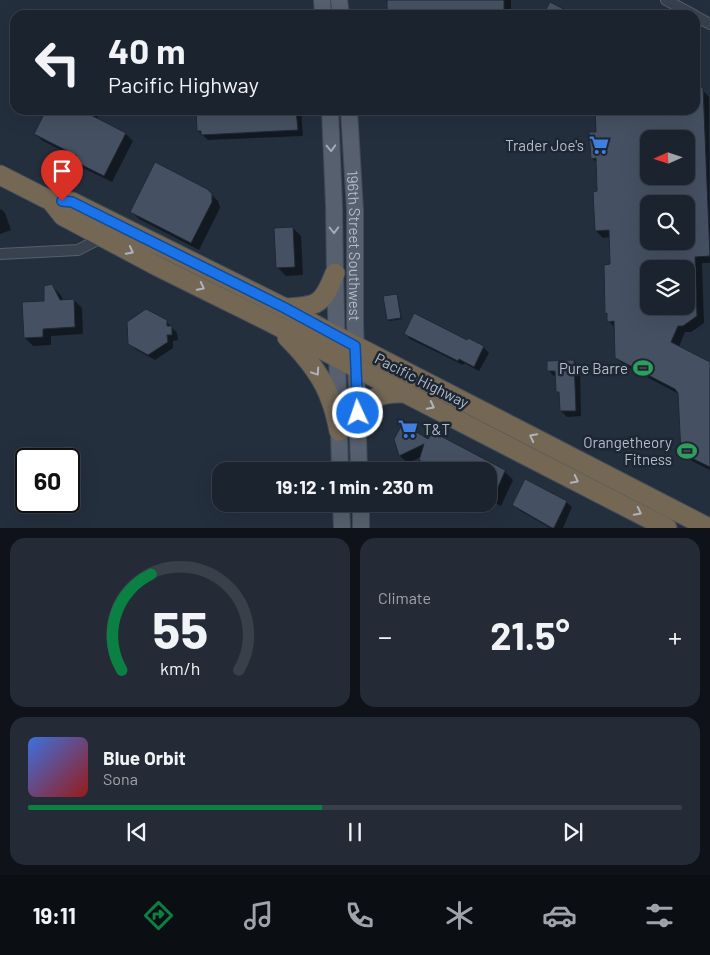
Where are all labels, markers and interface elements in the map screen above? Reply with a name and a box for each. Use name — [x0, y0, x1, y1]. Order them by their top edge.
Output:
text: 40 m — [108, 29, 185, 71]
icon: left — [25, 30, 90, 95]
text: Pacific Highway — [108, 71, 259, 97]
north arrow — [640, 130, 695, 185]
map controls — [640, 130, 695, 315]
supermarket icon: Trader Joe's — [588, 134, 610, 156]
place label: Trader Joe's — [505, 136, 584, 154]
one-way arrow — [326, 144, 336, 152]
pin — [41, 150, 83, 201]
icon: arrive — [48, 157, 76, 185]
street label: 196th Street Southwest — [344, 170, 364, 321]
button: search — [640, 195, 695, 250]
one-way arrow — [329, 226, 339, 234]
one-way arrow — [125, 245, 134, 255]
button: layers — [640, 260, 695, 315]
one-way arrow — [196, 281, 205, 291]
street label: Pacific Highway — [372, 349, 472, 411]
sports icon: Pure Barre — [632, 357, 654, 379]
place label: Pure Barre — [559, 359, 628, 377]
one-way arrow — [310, 366, 319, 375]
position arrow — [331, 386, 383, 438]
one-way arrow — [425, 400, 434, 410]
supermarket icon: T&T — [397, 418, 419, 440]
place label: T&T — [423, 420, 450, 438]
one-way arrow — [529, 433, 538, 443]
place label: Orangetheory Fitness — [583, 433, 672, 468]
sports icon: Orangetheory Fitness — [676, 440, 698, 462]
speed limit sign: 60 — [15, 448, 80, 513]
one-way arrow — [570, 474, 579, 484]
text: 19:12 · 1 min · 230 m — [276, 475, 434, 498]
one-way arrow — [632, 506, 641, 516]
text: Climate — [378, 588, 431, 607]
text: 55 — [152, 597, 208, 659]
text: 21.5° — [490, 612, 570, 658]
text: − — [378, 619, 392, 653]
text: + — [668, 619, 682, 653]
text: km/h — [160, 657, 200, 679]
text: Blue Orbit — [103, 746, 186, 769]
text: Sona — [103, 769, 138, 788]
icon: previous — [123, 818, 151, 846]
icon: pause — [341, 818, 369, 846]
icon: next — [559, 818, 587, 846]
icon: directions — [141, 898, 176, 933]
icon: music — [241, 898, 276, 933]
icon: phone — [342, 898, 377, 933]
icon: climate — [442, 898, 477, 933]
icon: car — [542, 898, 577, 933]
icon: filters — [642, 898, 677, 933]
text: 19:11 — [33, 902, 76, 928]

